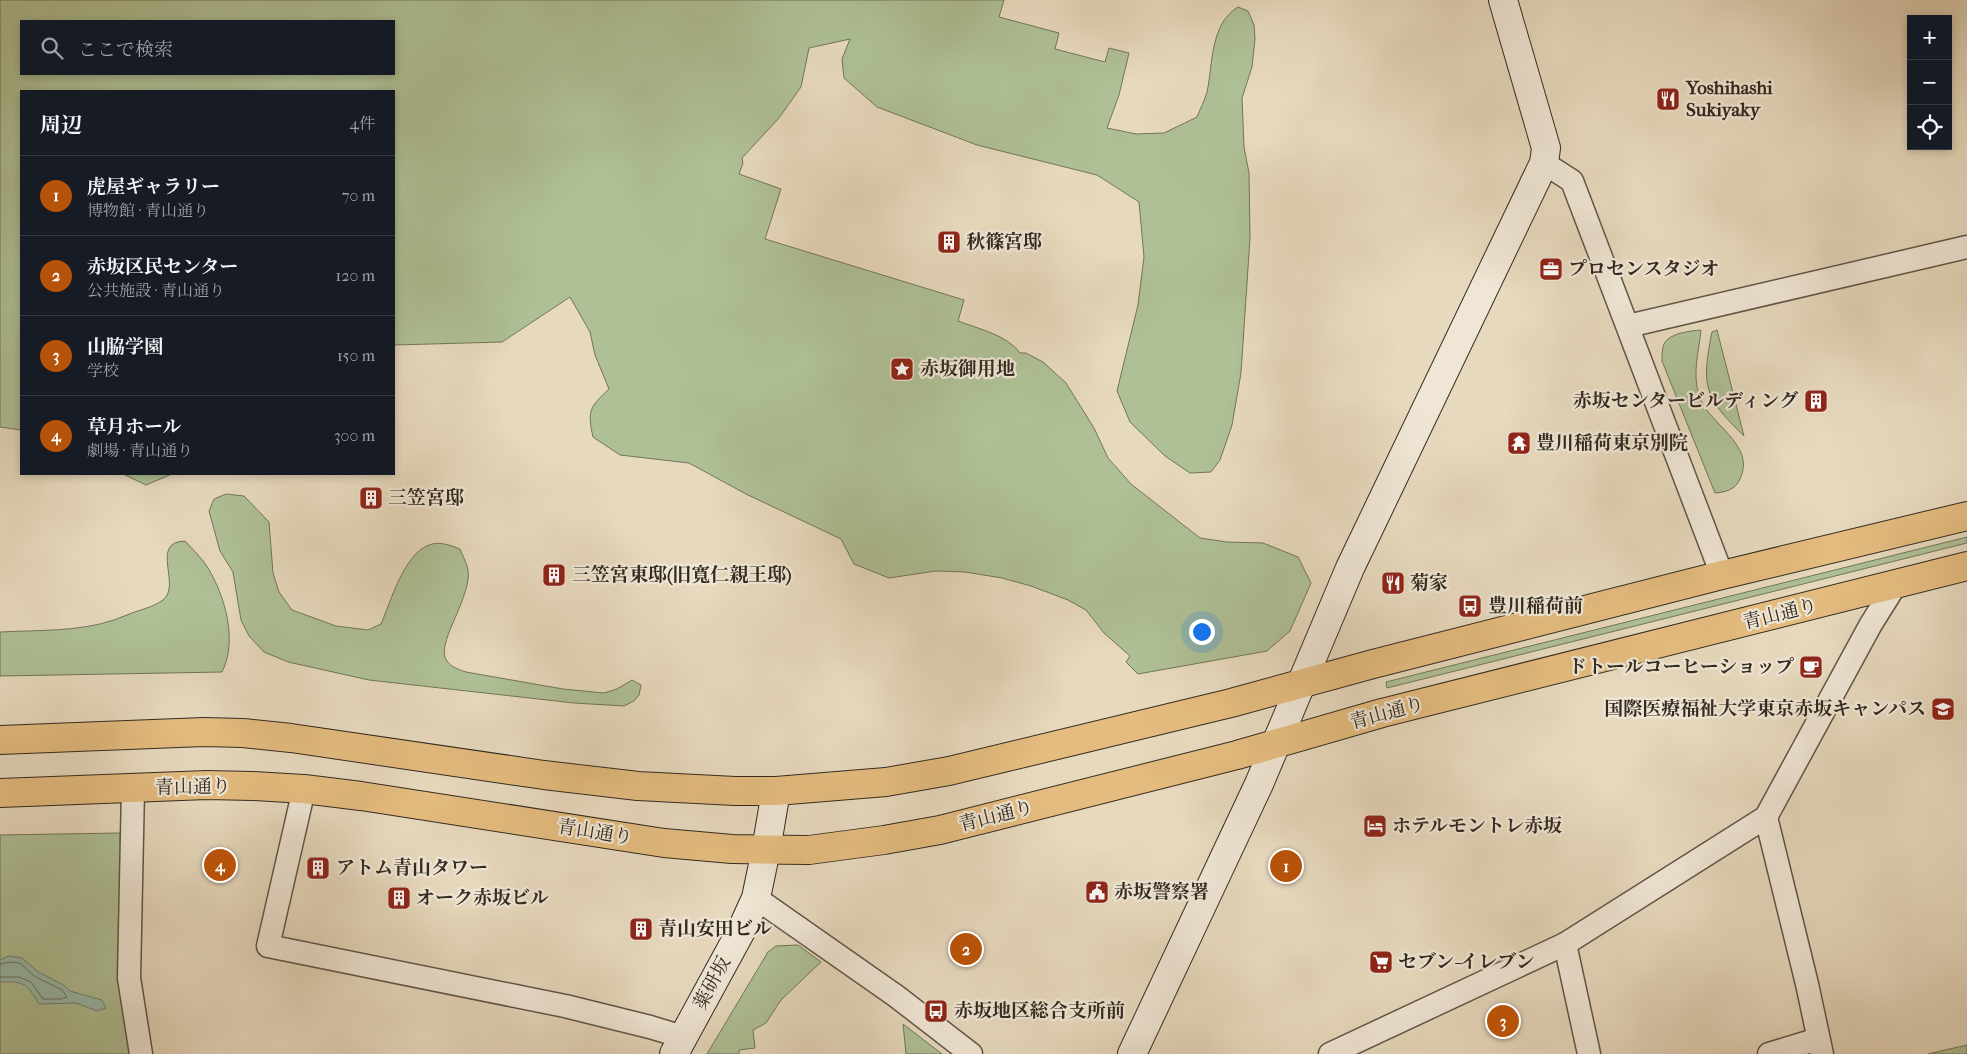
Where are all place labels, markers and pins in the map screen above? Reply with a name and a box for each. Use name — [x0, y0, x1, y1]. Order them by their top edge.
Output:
place label: Yoshihashi Sukiyaky — [1685, 77, 1773, 121]
restaurant icon: Yoshihashi Sukiyaky — [1655, 86, 1681, 112]
building icon: 秋篠宮邸 — [936, 229, 962, 255]
place label: 秋篠宮邸 — [966, 231, 1042, 253]
office icon: プロセンスタジオ — [1538, 256, 1564, 282]
place label: プロセンスタジオ — [1568, 258, 1719, 280]
place icon: 赤坂御用地 — [889, 356, 915, 382]
place label: 赤坂御用地 — [920, 358, 1015, 380]
building icon: 赤坂センタービルディング — [1803, 388, 1829, 414]
place label: 赤坂センタービルディング — [1573, 390, 1799, 412]
temple icon: 豊川稲荷東京別院 — [1506, 430, 1532, 456]
place label: 豊川稲荷東京別院 — [1536, 432, 1688, 454]
building icon: 三笠宮邸 — [358, 485, 384, 511]
place label: 三笠宮邸 — [388, 487, 464, 509]
building icon: 三笠宮東邸(旧寬仁親王邸) — [541, 562, 567, 588]
place label: 三笠宮東邸(旧寬仁親王邸) — [572, 564, 792, 586]
restaurant icon: 菊家 — [1380, 570, 1406, 596]
place label: 菊家 — [1410, 572, 1448, 594]
bus stop icon: 豊川稲荷前 — [1457, 593, 1483, 619]
place label: 豊川稲荷前 — [1488, 595, 1583, 617]
cafe icon: ドトールコーヒーショップ — [1798, 654, 1824, 680]
place label: ドトールコーヒーショップ — [1568, 656, 1794, 678]
school or university icon: 国際医療福祉大学東京赤坂キャンパス — [1930, 696, 1956, 722]
place label: 国際医療福祉大学東京赤坂キャンパス — [1604, 698, 1926, 720]
hotel icon: ホテルモントレ赤坂 — [1362, 813, 1388, 839]
place label: ホテルモントレ赤坂 — [1392, 815, 1562, 837]
pin: 4 — [204, 846, 236, 884]
pin: 1 — [1270, 847, 1302, 885]
building icon: アトム青山タワー — [305, 855, 331, 881]
place label: アトム青山タワー — [336, 857, 488, 879]
public building icon: 赤坂警察署 — [1084, 879, 1110, 905]
place label: 赤坂警察署 — [1114, 881, 1209, 903]
building icon: オーク赤坂ビル — [386, 885, 412, 911]
place label: オーク赤坂ビル — [416, 887, 549, 909]
building icon: 青山安田ビル — [628, 916, 654, 942]
place label: 青山安田ビル — [658, 918, 772, 940]
pin: 2 — [950, 930, 982, 968]
supermarket icon: セブン-イレブン — [1368, 949, 1394, 975]
place label: セブン-イレブン — [1398, 951, 1534, 973]
bus stop icon: 赤坂地区総合支所前 — [923, 998, 949, 1024]
place label: 赤坂地区総合支所前 — [954, 1000, 1125, 1022]
pin: 3 — [1487, 1002, 1519, 1040]

